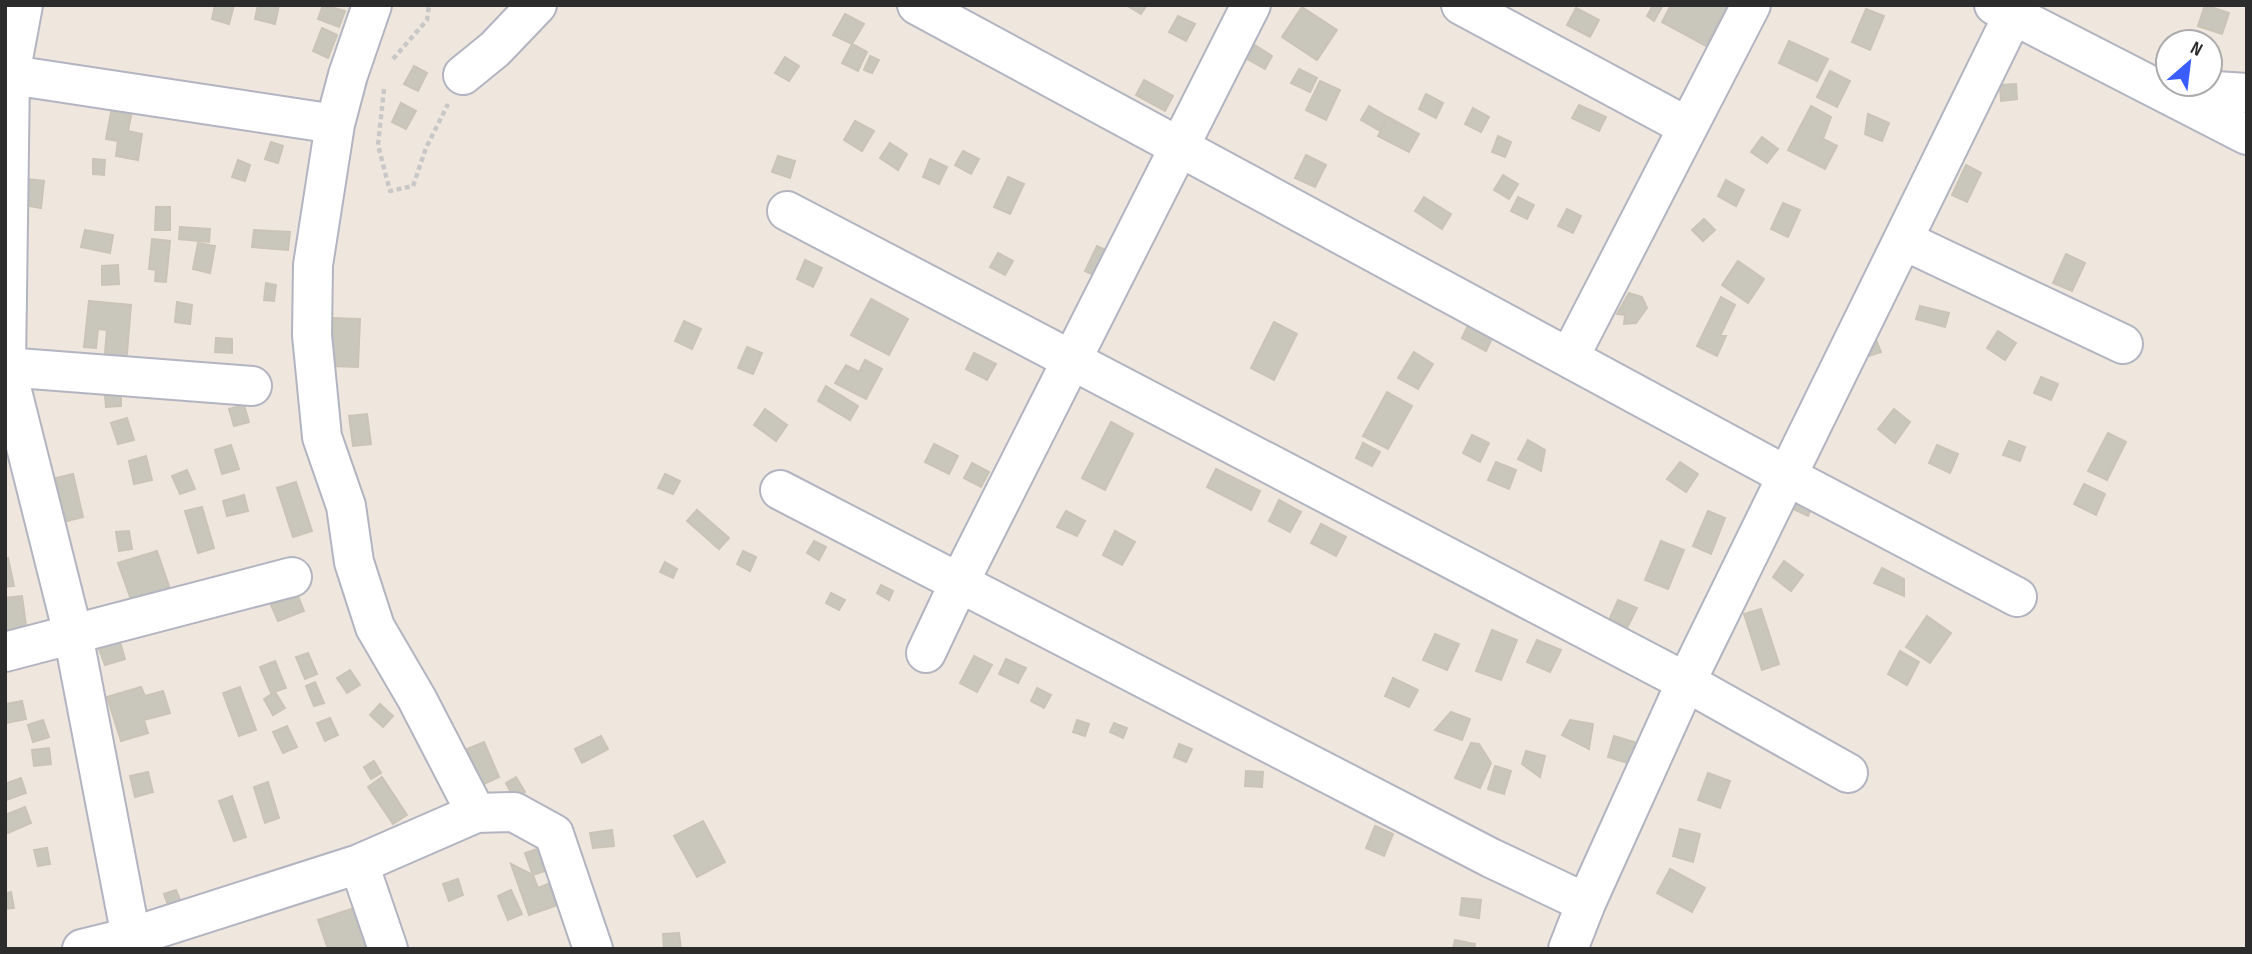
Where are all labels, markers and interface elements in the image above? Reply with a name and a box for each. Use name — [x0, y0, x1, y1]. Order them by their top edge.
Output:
north arrow — [2154, 28, 2224, 98]
text: N — [2186, 37, 2206, 62]

